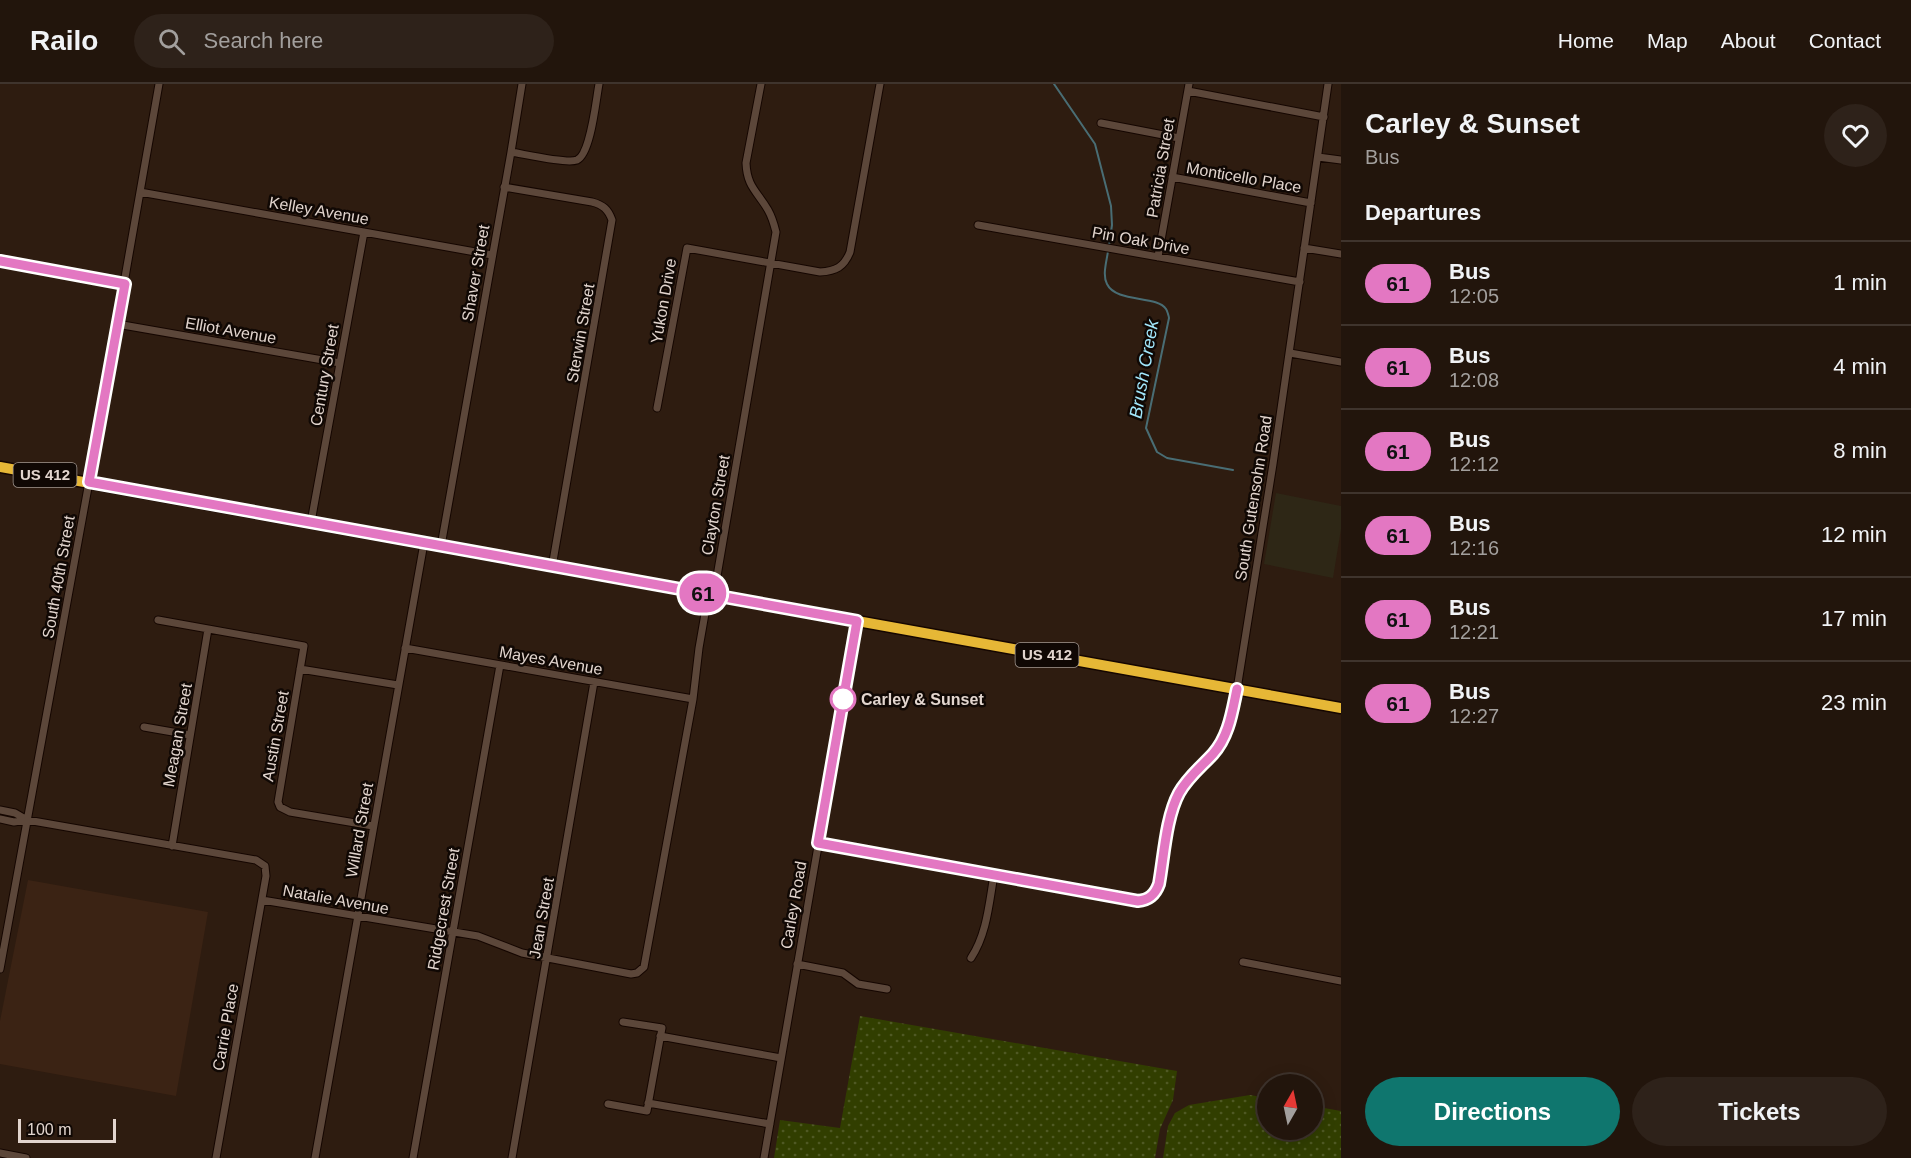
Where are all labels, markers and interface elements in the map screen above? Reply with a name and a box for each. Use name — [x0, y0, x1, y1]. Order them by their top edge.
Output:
search box — [134, 14, 554, 68]
text: Railo — [30, 25, 98, 56]
icon: search — [155, 25, 188, 58]
text: Search here — [203, 28, 323, 53]
text: Home — [1558, 29, 1614, 52]
text: Map — [1647, 29, 1688, 52]
text: About — [1721, 29, 1776, 52]
text: Contact — [1809, 29, 1881, 52]
button: heart — [1824, 104, 1887, 167]
text: Carley & Sunset — [1365, 108, 1580, 139]
street label: Patricia Street — [1143, 117, 1178, 219]
text: Bus — [1365, 146, 1399, 168]
street label: Monticello Place — [1185, 159, 1303, 196]
street label: Kelley Avenue — [268, 193, 370, 228]
text: Departures — [1365, 200, 1481, 225]
street label: Shaver Street — [459, 223, 492, 323]
street label: Pin Oak Drive — [1091, 224, 1191, 257]
street label: Yukon Drive — [648, 257, 679, 345]
text: Bus — [1449, 259, 1491, 284]
text: 1 min — [1833, 270, 1887, 295]
text: 61 — [1386, 272, 1410, 295]
street label: Sterwin Street — [563, 282, 598, 384]
text: 12:05 — [1449, 285, 1499, 307]
street label: Elliot Avenue — [184, 314, 278, 347]
water label: Brush Creek — [1125, 317, 1163, 420]
street label: Century Street — [307, 322, 342, 427]
text: Bus — [1449, 343, 1491, 368]
text: 4 min — [1833, 354, 1887, 379]
text: 61 — [1386, 356, 1410, 379]
text: 12:08 — [1449, 369, 1499, 391]
street label: South Gutensohn Road — [1232, 414, 1275, 582]
text: Bus — [1449, 427, 1491, 452]
text: 8 min — [1833, 438, 1887, 463]
text: 61 — [1386, 440, 1410, 463]
street label: Clayton Street — [698, 453, 733, 556]
text: 12:12 — [1449, 453, 1499, 475]
road number: US 412 — [14, 463, 76, 487]
text: Bus — [1449, 511, 1491, 536]
street label: South 40th Street — [39, 514, 78, 640]
text: 12 min — [1821, 522, 1887, 547]
text: 61 — [1386, 524, 1410, 547]
text: 12:16 — [1449, 537, 1499, 559]
line badge: 61 — [676, 574, 730, 612]
text: 61 — [691, 582, 715, 605]
text: Bus — [1449, 595, 1491, 620]
text: 17 min — [1821, 606, 1887, 631]
text: 61 — [1386, 608, 1410, 631]
text: 12:21 — [1449, 621, 1499, 643]
street label: Mayes Avenue — [498, 643, 604, 678]
road number: US 412 — [1016, 643, 1078, 667]
text: Bus — [1449, 679, 1491, 704]
street label: Meagan Street — [160, 681, 195, 788]
marker: Carley & Sunset — [830, 686, 856, 712]
street label: Austin Street — [259, 689, 292, 783]
text: 23 min — [1821, 690, 1887, 715]
place label: Carley & Sunset — [861, 691, 984, 708]
text: 61 — [1386, 692, 1410, 715]
text: 12:27 — [1449, 705, 1499, 727]
street label: Willard Street — [343, 781, 376, 879]
street label: Ridgecrest Street — [424, 846, 463, 971]
street label: Carley Road — [777, 860, 810, 950]
street label: Jean Street — [526, 876, 557, 960]
street label: Natalie Avenue — [282, 882, 390, 917]
street label: Carrie Place — [209, 982, 242, 1072]
north arrow — [1257, 1074, 1323, 1140]
map controls — [1257, 1074, 1323, 1140]
button: Directions — [1365, 1077, 1620, 1146]
button: Tickets — [1632, 1077, 1887, 1146]
scale bar — [18, 1116, 116, 1144]
text: 100 m — [27, 1121, 71, 1138]

